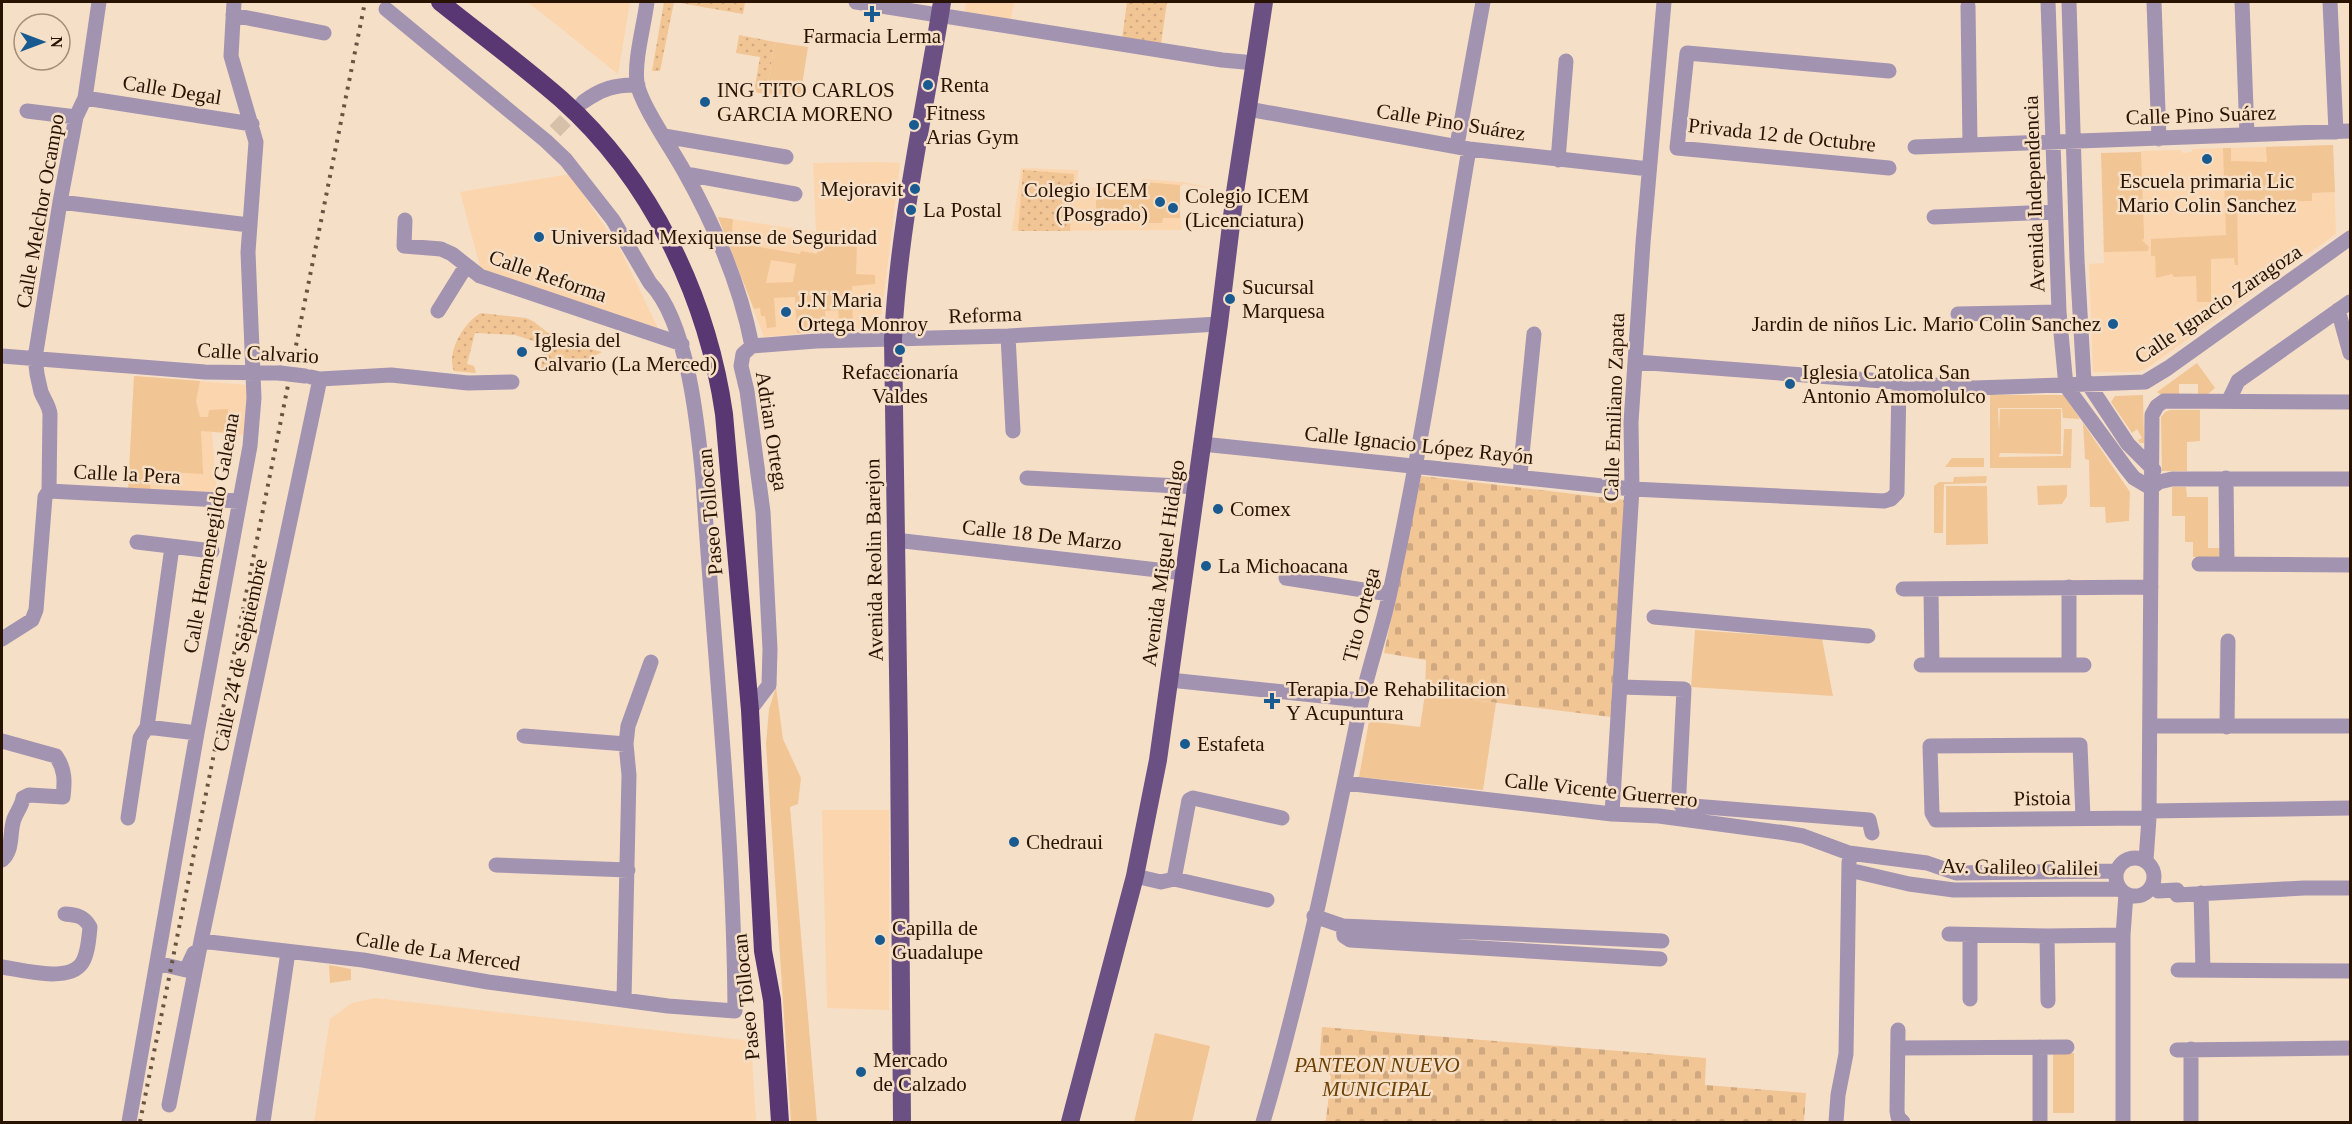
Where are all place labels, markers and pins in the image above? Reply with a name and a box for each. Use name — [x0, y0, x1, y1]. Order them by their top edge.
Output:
marker: Farmacia Lerma — [865, 7, 879, 21]
place label: Farmacia Lerma — [803, 24, 942, 48]
place label: Renta — [940, 73, 990, 97]
place label: ING TITO CARLOS GARCIA MORENO — [717, 78, 895, 126]
marker: Renta — [921, 78, 935, 92]
marker: ING TITO CARLOS GARCIA MORENO — [698, 95, 712, 109]
place label: Fitness Arias Gym — [926, 101, 1019, 149]
marker: Fitness Arias Gym — [907, 118, 921, 132]
marker: Escuela primaria Lic Mario Colin Sanchez — [2200, 152, 2214, 166]
place label: Escuela primaria Lic Mario Colin Sanchez — [2118, 169, 2296, 217]
place label: Mejoravit — [820, 177, 903, 201]
place label: Colegio ICEM (Posgrado) — [1024, 178, 1148, 226]
marker: Mejoravit — [908, 182, 922, 196]
place label: Colegio ICEM (Licenciatura) — [1185, 184, 1310, 232]
marker: Colegio ICEM (Posgrado) — [1153, 195, 1167, 209]
place label: La Postal — [923, 198, 1002, 222]
marker: Colegio ICEM (Licenciatura) — [1166, 201, 1180, 215]
marker: La Postal — [904, 203, 918, 217]
place label: Universidad Mexiquense de Seguridad — [551, 225, 878, 249]
marker: Universidad Mexiquense de Seguridad — [532, 230, 546, 244]
place label: Sucursal Marquesa — [1242, 275, 1325, 323]
place label: J.N Maria Ortega Monroy — [798, 288, 929, 336]
marker: Sucursal Marquesa — [1223, 292, 1237, 306]
marker: J.N Maria Ortega Monroy — [779, 305, 793, 319]
place label: Jardin de niños Lic. Mario Colin Sanchez — [1752, 312, 2101, 336]
marker: Jardin de niños Lic. Mario Colin Sanchez — [2106, 317, 2120, 331]
place label: Iglesia del Calvario (La Merced) — [534, 328, 717, 376]
marker: Refaccionaría Valdes — [893, 343, 907, 357]
marker: Iglesia del Calvario (La Merced) — [515, 345, 529, 359]
place label: Refaccionaría Valdes — [842, 360, 959, 408]
place label: Iglesia Catolica San Antonio Amomolulco — [1802, 360, 1986, 408]
marker: Iglesia Catolica San Antonio Amomolulco — [1783, 377, 1797, 391]
place label: Comex — [1230, 497, 1291, 521]
marker: Comex — [1211, 502, 1225, 516]
place label: La Michoacana — [1218, 554, 1349, 578]
marker: La Michoacana — [1199, 559, 1213, 573]
place label: Terapia De Rehabilitacion Y Acupuntura — [1286, 677, 1507, 725]
marker: Terapia De Rehabilitacion Y Acupuntura — [1263, 692, 1281, 710]
place label: Estafeta — [1197, 732, 1265, 756]
marker: Estafeta — [1178, 737, 1192, 751]
place label: Chedraui — [1026, 830, 1103, 854]
marker: Chedraui — [1007, 835, 1021, 849]
place label: Capilla de Guadalupe — [892, 916, 983, 964]
marker: Capilla de Guadalupe — [873, 933, 887, 947]
place label: Mercado de Calzado — [873, 1048, 967, 1096]
marker: Mercado de Calzado — [854, 1065, 868, 1079]

